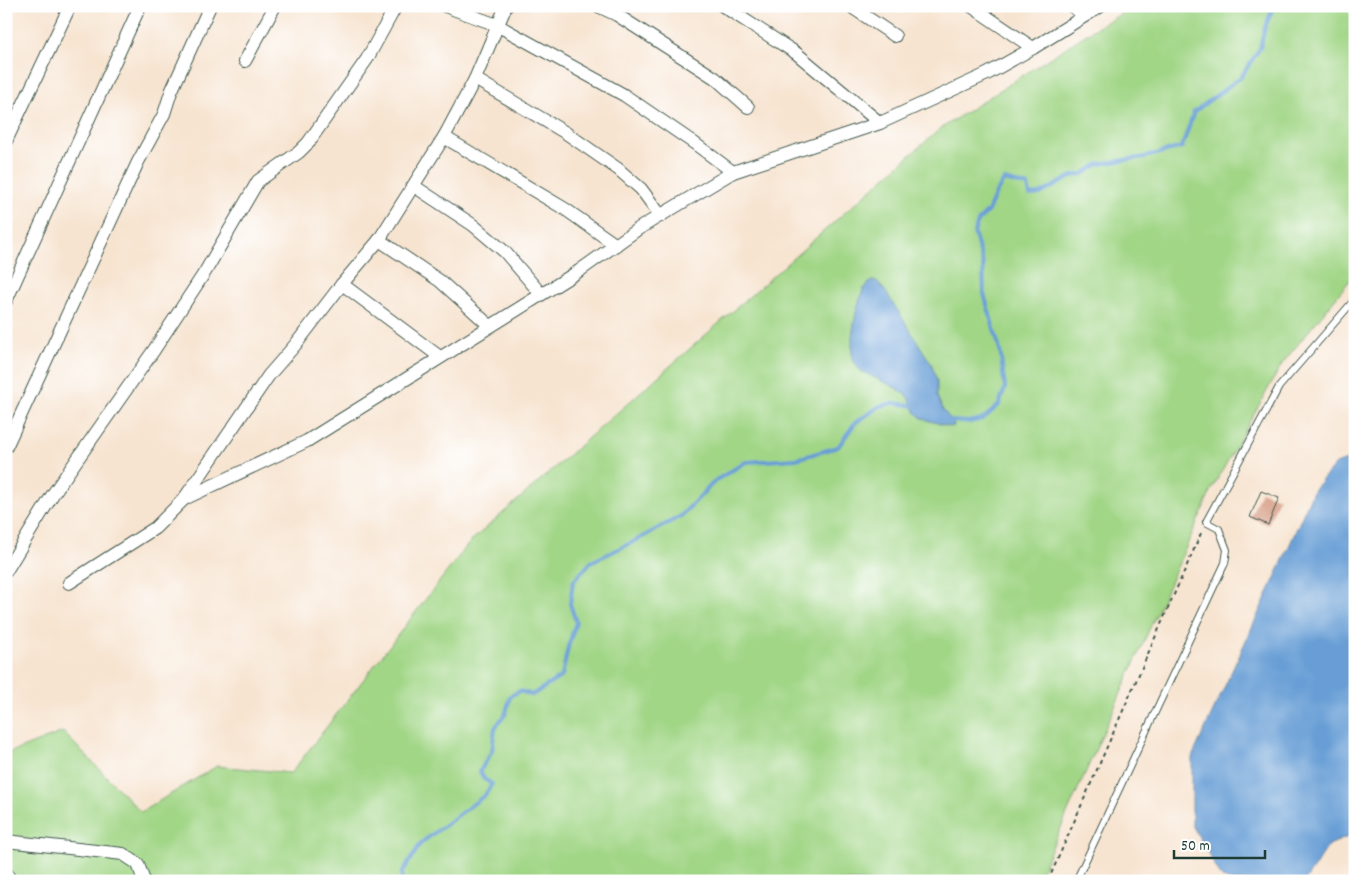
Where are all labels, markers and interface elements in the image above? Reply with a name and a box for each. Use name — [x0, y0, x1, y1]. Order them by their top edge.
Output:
scale bar — [1174, 827, 1265, 859]
text: 50 m — [1181, 836, 1210, 858]

